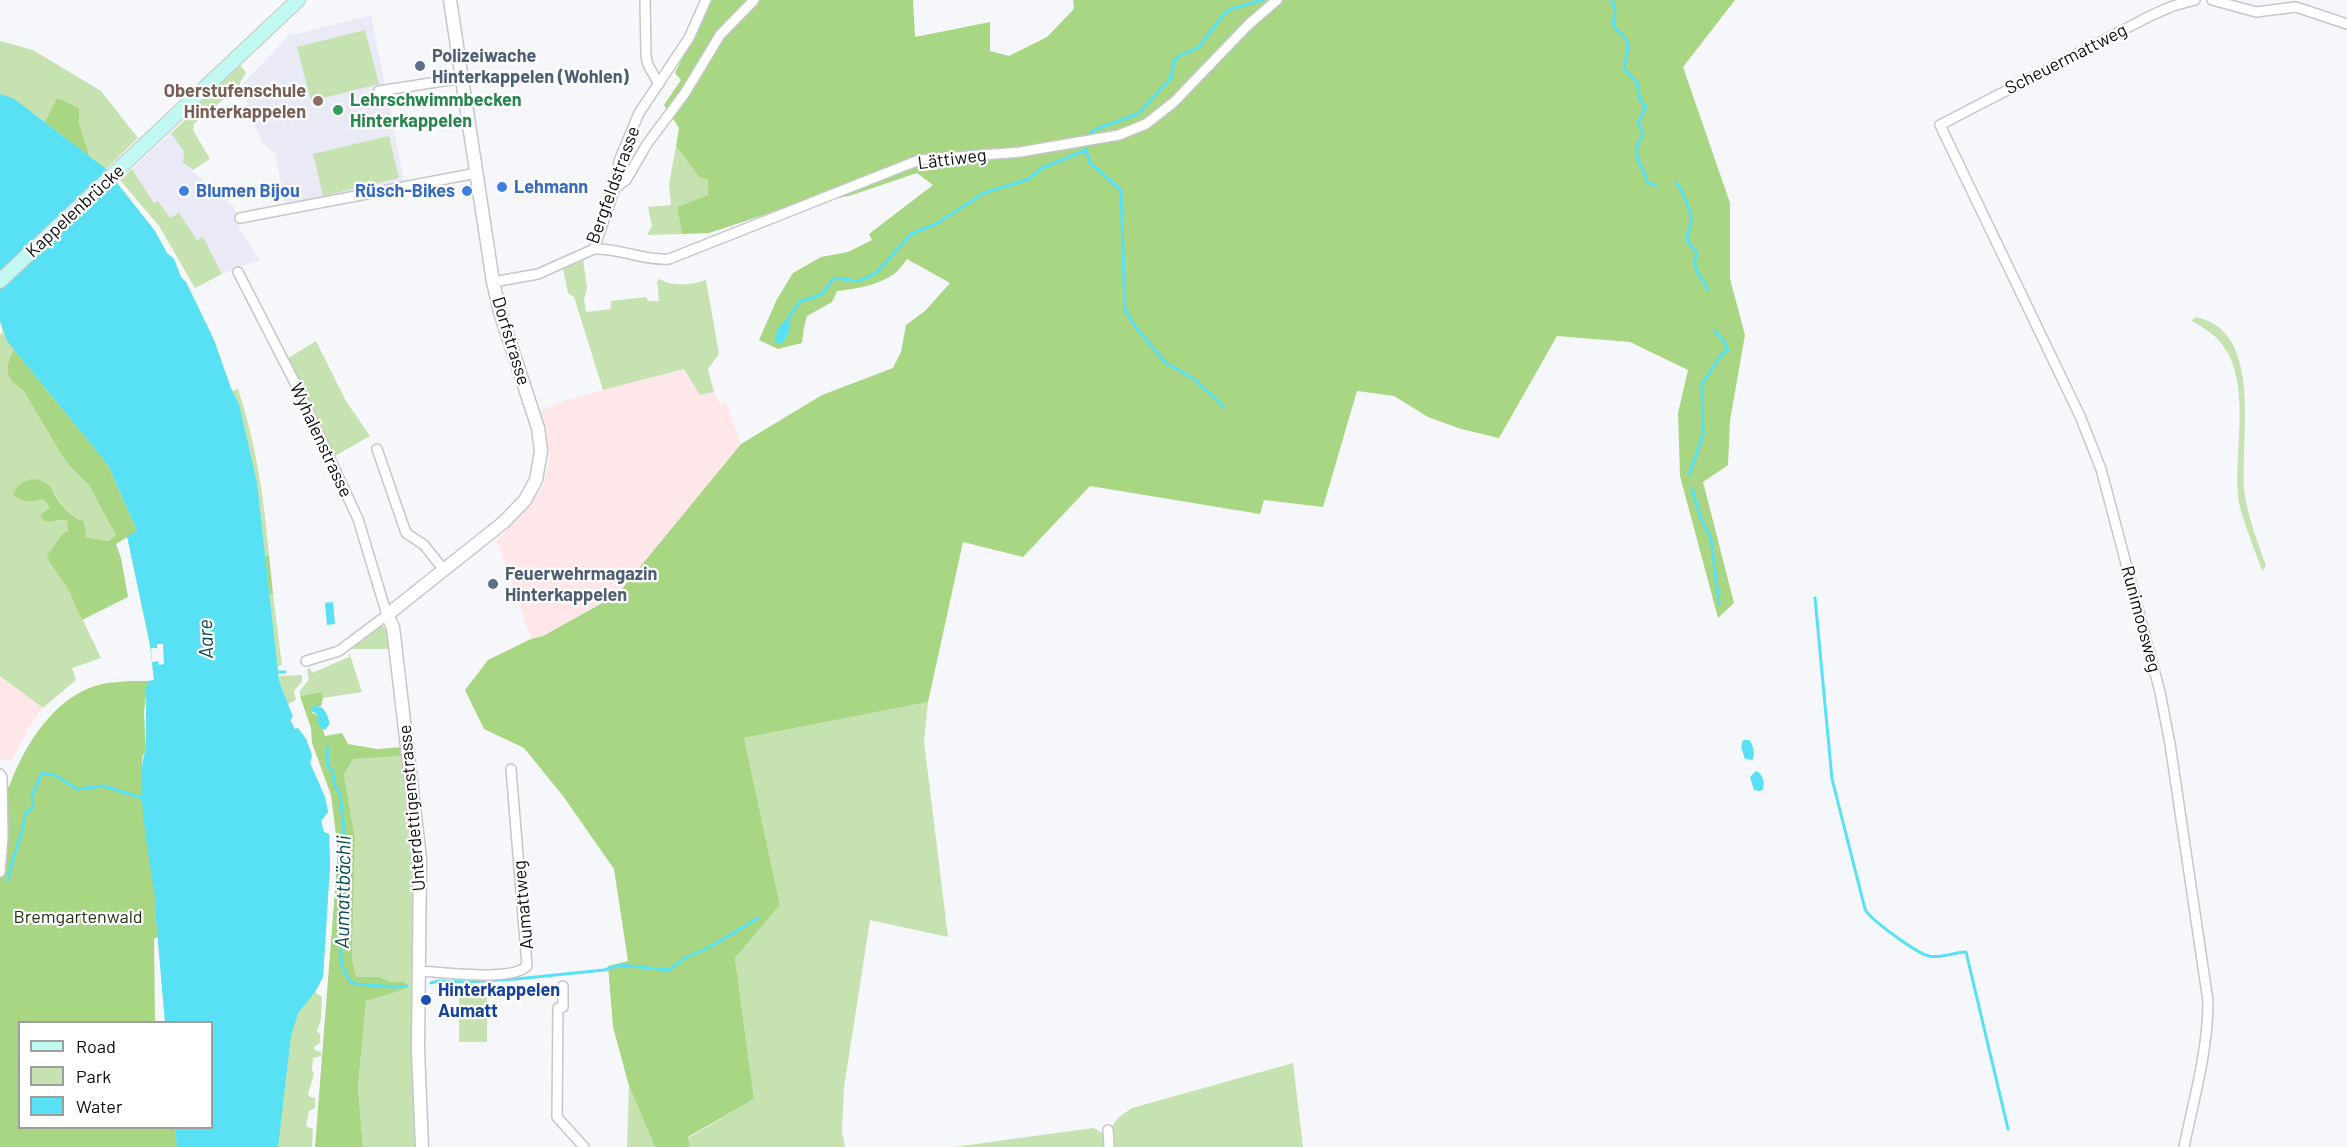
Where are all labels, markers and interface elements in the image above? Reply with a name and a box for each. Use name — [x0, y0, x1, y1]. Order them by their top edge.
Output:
street label: Scheuermattweg — [2001, 19, 2131, 99]
place label: Polizeiwache Hinterkappelen (Wohlen) — [432, 45, 629, 88]
marker: Polizeiwache Hinterkappelen (Wohlen) — [413, 59, 427, 73]
place label: Oberstufenschule Hinterkappelen — [164, 80, 306, 122]
place label: Lehrschwimmbecken Hinterkappelen — [350, 89, 522, 132]
marker: Oberstufenschule Hinterkappelen — [311, 94, 325, 108]
marker: Lehrschwimmbecken Hinterkappelen — [331, 103, 345, 117]
street label: Bergfeldstrasse — [582, 123, 644, 247]
street label: Lättiweg — [916, 144, 988, 174]
street label: Kappelenbrücke — [21, 160, 129, 262]
place label: Lehmann — [514, 176, 588, 198]
place label: Blumen Bijou — [196, 180, 300, 202]
place label: Rüsch-Bikes — [355, 180, 455, 202]
marker: Lehmann — [495, 180, 509, 194]
marker: Blumen Bijou — [177, 184, 191, 198]
marker: Rüsch-Bikes — [460, 184, 474, 198]
street label: Dorfstrasse — [487, 294, 535, 388]
street label: Wyhalenstrasse — [285, 379, 357, 501]
place label: Feuerwehrmagazin Hinterkappelen — [505, 563, 657, 606]
street label: Runimoosweg — [2116, 563, 2166, 675]
marker: Feuerwehrmagazin Hinterkappelen — [486, 577, 500, 591]
water label: Aare — [193, 619, 219, 659]
street label: Unterdettigenstrasse — [394, 724, 430, 892]
water label: Aumattbächli — [330, 835, 356, 949]
street label: Aumattweg — [508, 859, 538, 951]
park label: Bremgartenwald — [13, 906, 143, 928]
place label: Hinterkappelen Aumatt — [438, 979, 560, 1022]
marker: Hinterkappelen Aumatt — [419, 993, 433, 1007]
legend — [18, 1021, 213, 1129]
text: Road — [76, 1035, 116, 1057]
text: Park — [76, 1065, 111, 1087]
text: Water — [76, 1095, 123, 1117]

